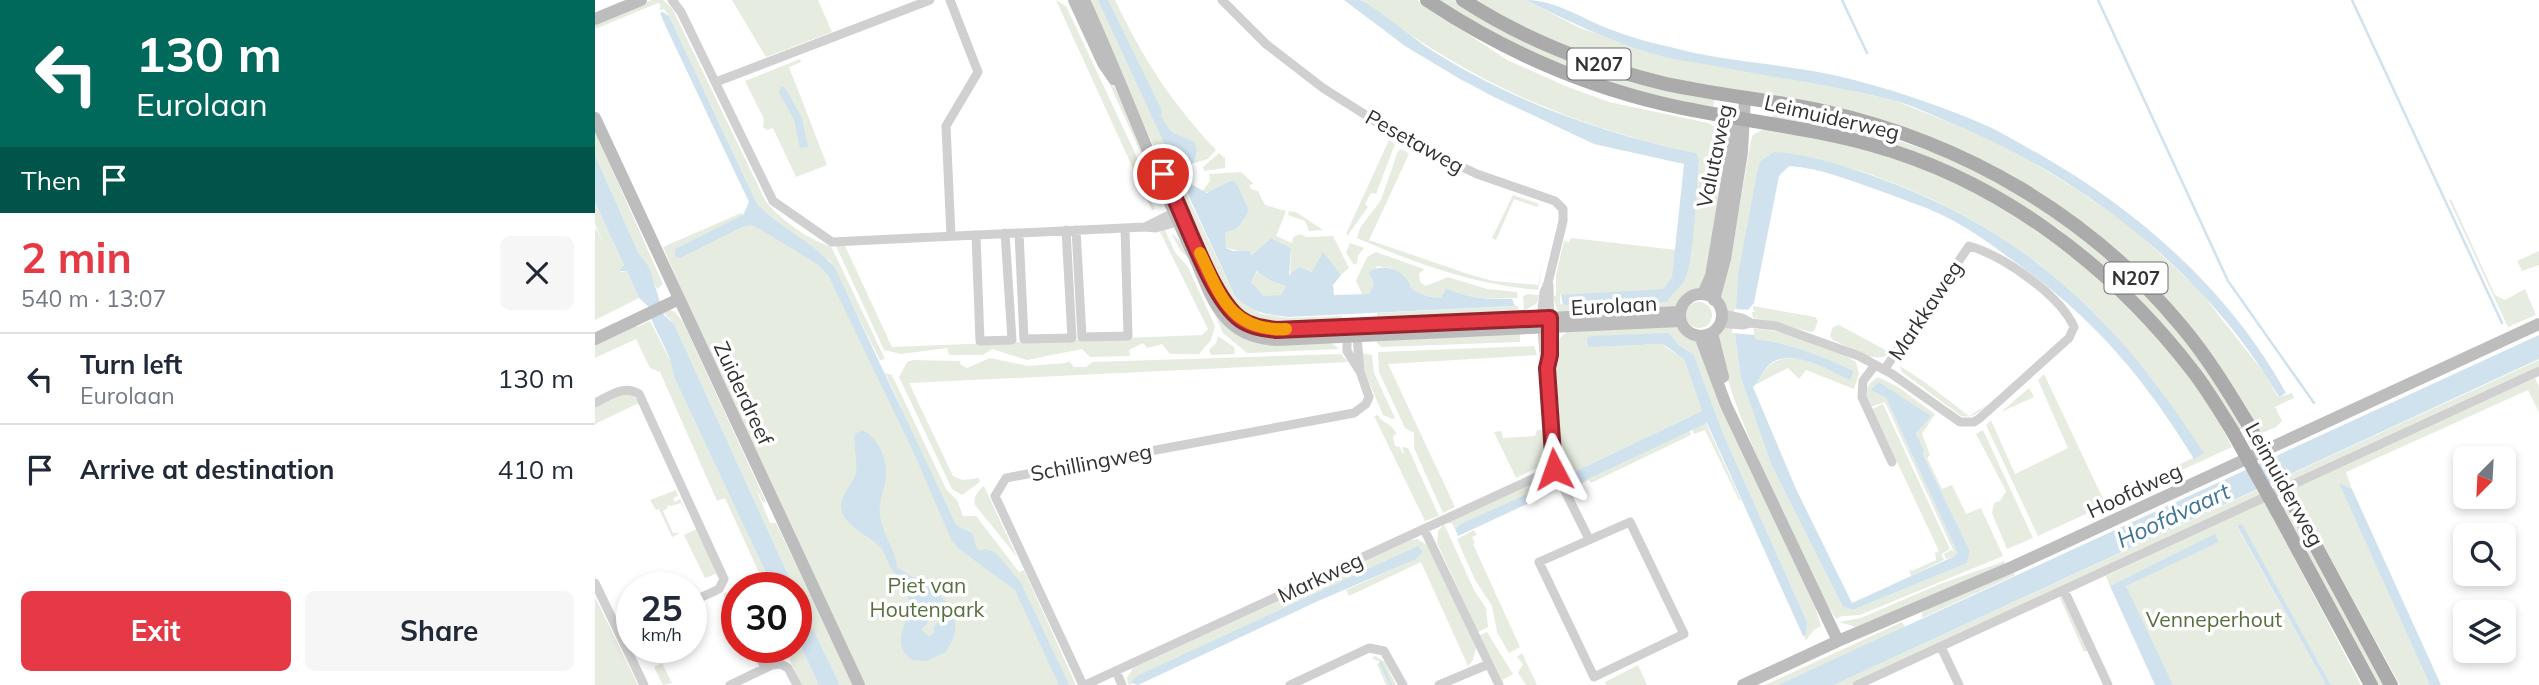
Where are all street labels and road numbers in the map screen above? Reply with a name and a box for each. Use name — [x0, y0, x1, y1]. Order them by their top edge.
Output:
road number: N207 — [1567, 48, 1631, 80]
street label: Leimuiderweg — [1762, 89, 1902, 145]
street label: Valutaweg — [1690, 102, 1738, 210]
street label: Pesetaweg — [1361, 103, 1469, 179]
street label: Markkaweg — [1882, 255, 1968, 365]
road number: N207 — [2105, 262, 2167, 294]
street label: Eurolaan — [1570, 290, 1658, 320]
street label: Zuiderdreef — [709, 337, 780, 450]
street label: Leimuiderweg — [2240, 417, 2330, 551]
street label: Schillingweg — [1028, 438, 1154, 486]
street label: Hoofdweg — [2082, 457, 2186, 523]
street label: Markweg — [1273, 546, 1367, 608]

